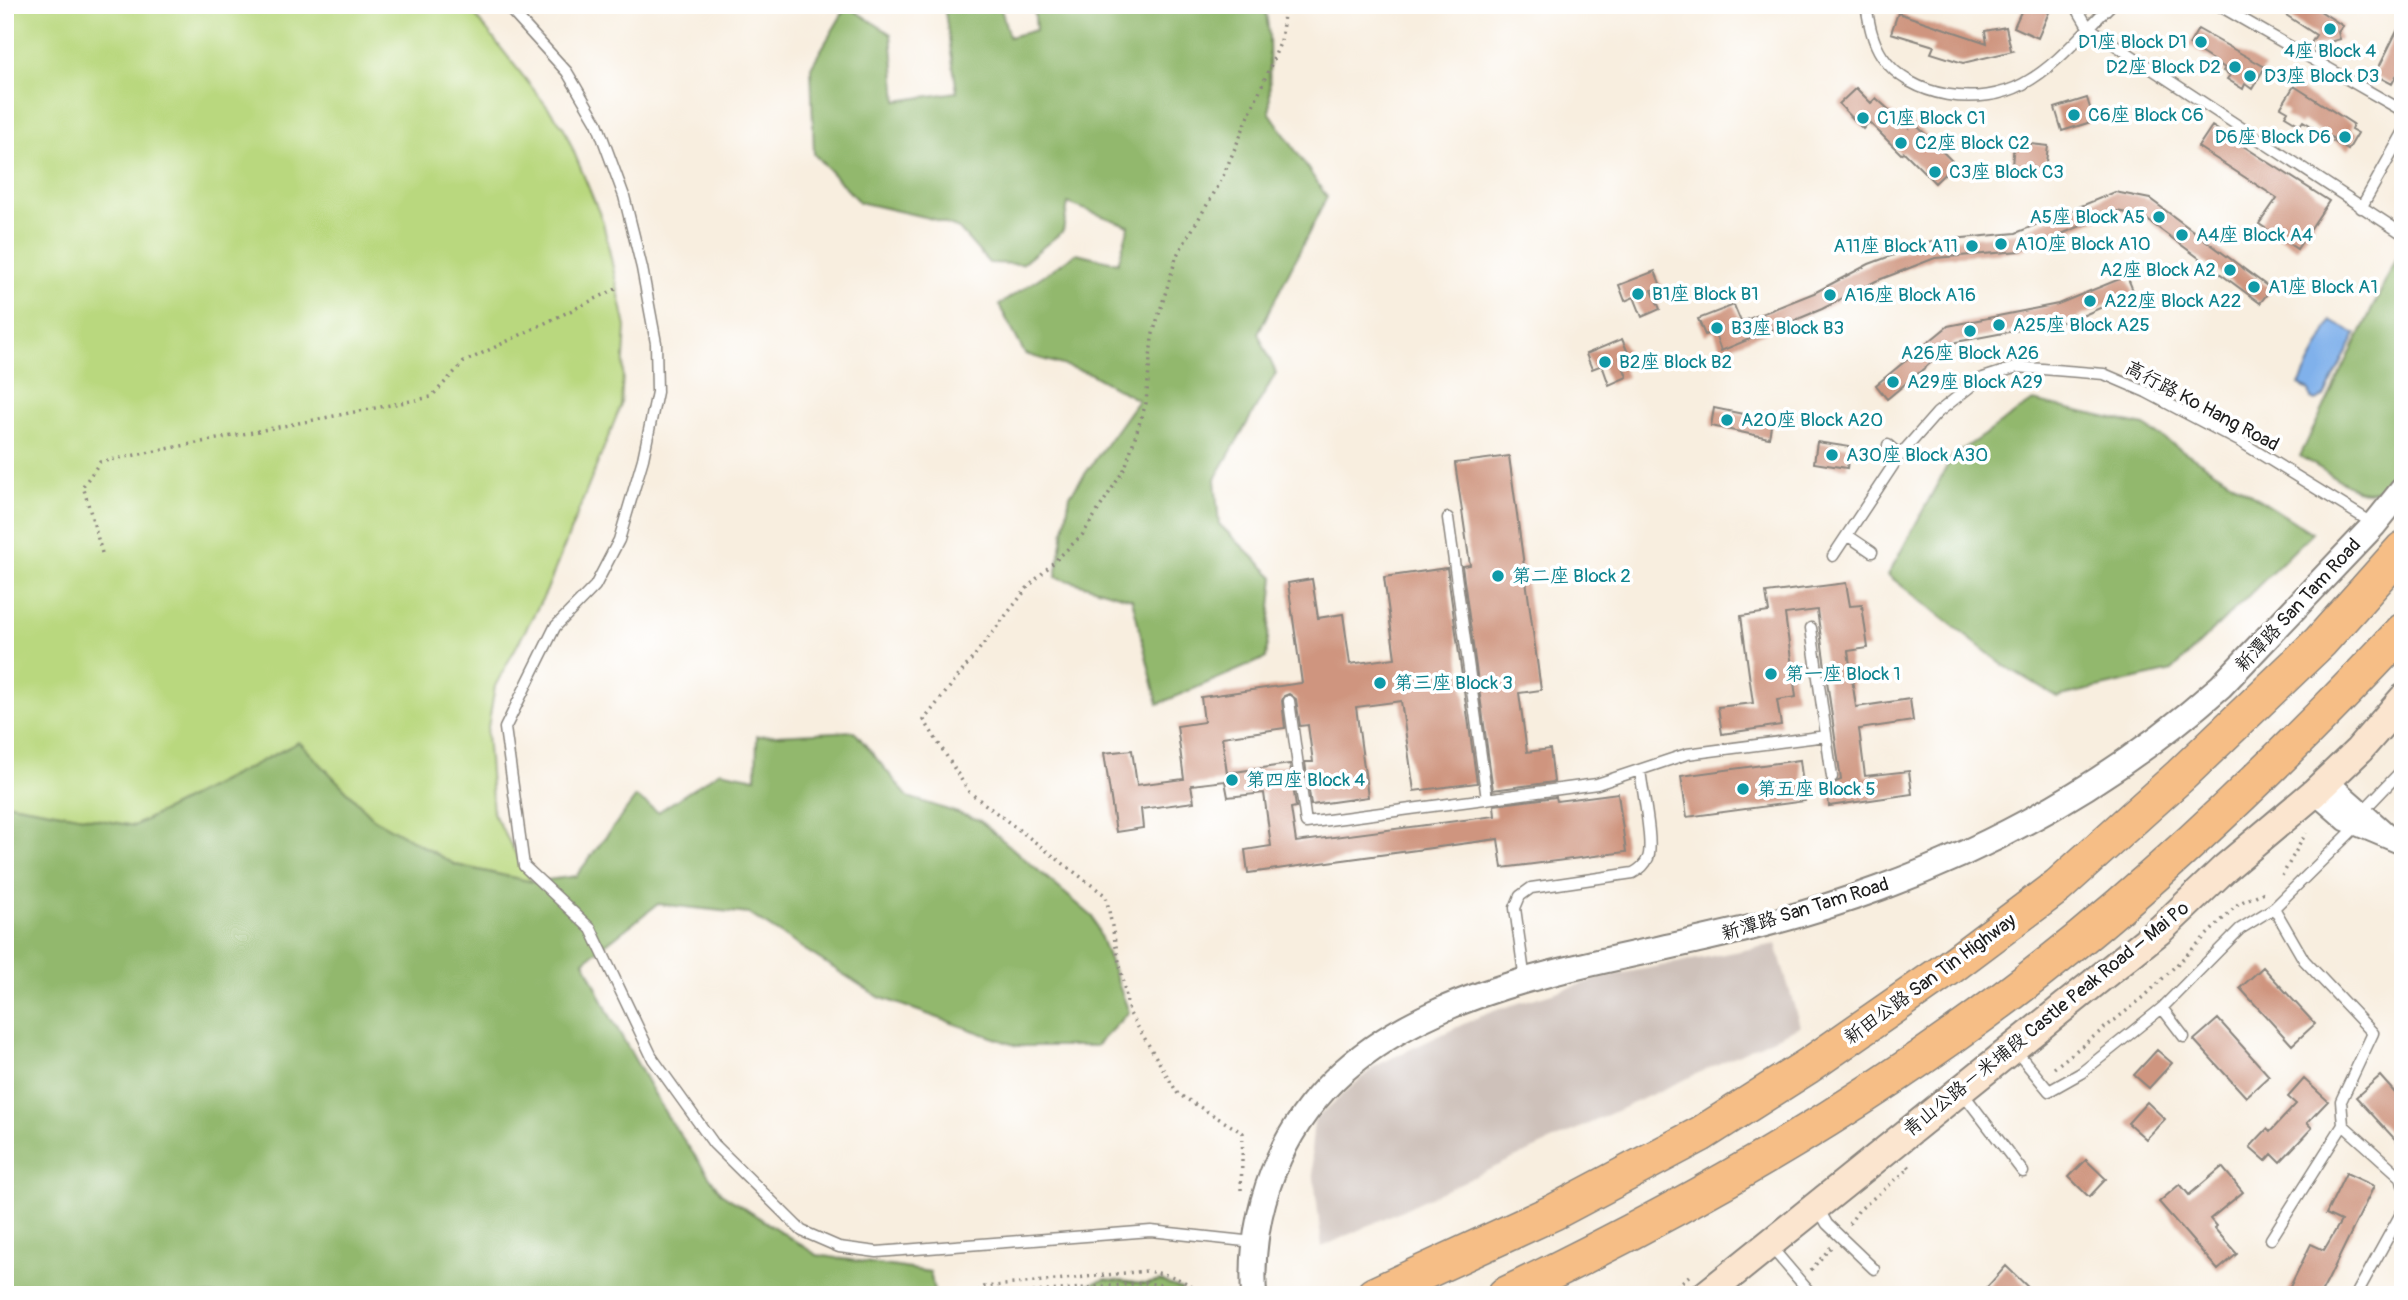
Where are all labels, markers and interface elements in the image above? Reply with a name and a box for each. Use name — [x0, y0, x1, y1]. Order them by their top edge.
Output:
marker: 4座 Block 4 — [2322, 21, 2338, 37]
place label: D1座 Block D1 — [2078, 30, 2187, 54]
marker: D1座 Block D1 — [2193, 34, 2209, 50]
place label: 4座 Block 4 — [2284, 39, 2376, 63]
place label: D2座 Block D2 — [2106, 55, 2221, 79]
marker: D2座 Block D2 — [2227, 59, 2243, 75]
place label: D3座 Block D3 — [2264, 64, 2379, 88]
marker: D3座 Block D3 — [2242, 68, 2258, 84]
place label: C6座 Block C6 — [2088, 103, 2204, 127]
place label: C1座 Block C1 — [1877, 106, 1986, 130]
marker: C6座 Block C6 — [2066, 107, 2082, 123]
marker: C1座 Block C1 — [1855, 110, 1871, 126]
place label: D6座 Block D6 — [2215, 125, 2331, 149]
marker: D6座 Block D6 — [2337, 129, 2353, 145]
place label: C2座 Block C2 — [1915, 131, 2030, 155]
marker: C2座 Block C2 — [1893, 135, 1909, 151]
place label: C3座 Block C3 — [1949, 160, 2064, 184]
marker: C3座 Block C3 — [1927, 164, 1943, 180]
place label: A5座 Block A5 — [2029, 205, 2145, 229]
marker: A5座 Block A5 — [2151, 209, 2167, 225]
place label: A4座 Block A4 — [2196, 223, 2313, 247]
marker: A4座 Block A4 — [2174, 227, 2190, 243]
place label: A10座 Block A10 — [2015, 232, 2151, 256]
place label: A11座 Block A11 — [1833, 234, 1958, 258]
marker: A10座 Block A10 — [1993, 236, 2009, 252]
marker: A11座 Block A11 — [1964, 238, 1980, 254]
place label: A2座 Block A2 — [2100, 258, 2216, 282]
marker: A2座 Block A2 — [2222, 262, 2238, 278]
place label: A1座 Block A1 — [2268, 275, 2378, 299]
marker: A1座 Block A1 — [2246, 279, 2262, 295]
place label: B1座 Block B1 — [1652, 282, 1759, 306]
place label: A16座 Block A16 — [1844, 283, 1976, 307]
marker: B1座 Block B1 — [1630, 286, 1646, 302]
marker: A16座 Block A16 — [1822, 287, 1838, 303]
place label: A22座 Block A22 — [2104, 289, 2241, 313]
marker: A22座 Block A22 — [2082, 293, 2098, 309]
place label: A25座 Block A25 — [2013, 313, 2150, 337]
place label: B3座 Block B3 — [1731, 316, 1844, 340]
marker: A25座 Block A25 — [1991, 317, 2007, 333]
marker: B3座 Block B3 — [1709, 320, 1725, 336]
marker: A26座 Block A26 — [1962, 323, 1978, 339]
place label: A26座 Block A26 — [1901, 341, 2039, 365]
place label: B2座 Block B2 — [1619, 350, 1732, 374]
marker: B2座 Block B2 — [1597, 354, 1613, 370]
street label: 高行路 Ko Hang Road — [2121, 355, 2283, 457]
place label: A29座 Block A29 — [1907, 370, 2043, 394]
marker: A29座 Block A29 — [1885, 374, 1901, 390]
place label: A20座 Block A20 — [1741, 408, 1883, 432]
marker: A20座 Block A20 — [1719, 412, 1735, 428]
place label: A30座 Block A30 — [1846, 443, 1988, 467]
marker: A30座 Block A30 — [1824, 447, 1840, 463]
street label: 新潭路 San Tam Road — [2230, 533, 2366, 677]
place label: 第二座 Block 2 — [1512, 564, 1631, 588]
marker: 第二座 Block 2 — [1490, 568, 1506, 584]
place label: 第一座 Block 1 — [1785, 662, 1901, 686]
marker: 第一座 Block 1 — [1763, 666, 1779, 682]
place label: 第三座 Block 3 — [1394, 671, 1513, 695]
marker: 第三座 Block 3 — [1372, 675, 1388, 691]
place label: 第四座 Block 4 — [1246, 768, 1365, 792]
marker: 第四座 Block 4 — [1224, 772, 1240, 788]
place label: 第五座 Block 5 — [1757, 777, 1876, 801]
marker: 第五座 Block 5 — [1735, 781, 1751, 797]
street label: 新潭路 San Tam Road — [1718, 872, 1892, 946]
street label: 青山公路－米埔段 Castle Peak Road – Mai Po — [1898, 896, 2194, 1142]
street label: 新田公路 San Tin Highway — [1839, 909, 2021, 1049]

